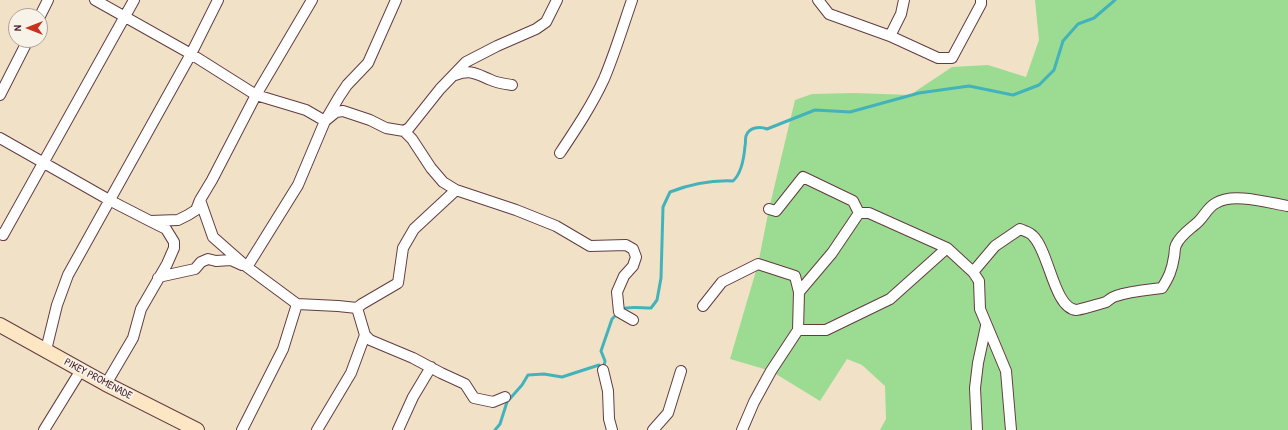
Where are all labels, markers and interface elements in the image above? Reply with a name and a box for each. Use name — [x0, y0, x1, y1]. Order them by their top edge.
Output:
north arrow — [8, 8, 48, 48]
text: N — [10, 25, 24, 31]
street label: PIKEY PROMENADE — [62, 356, 134, 402]

